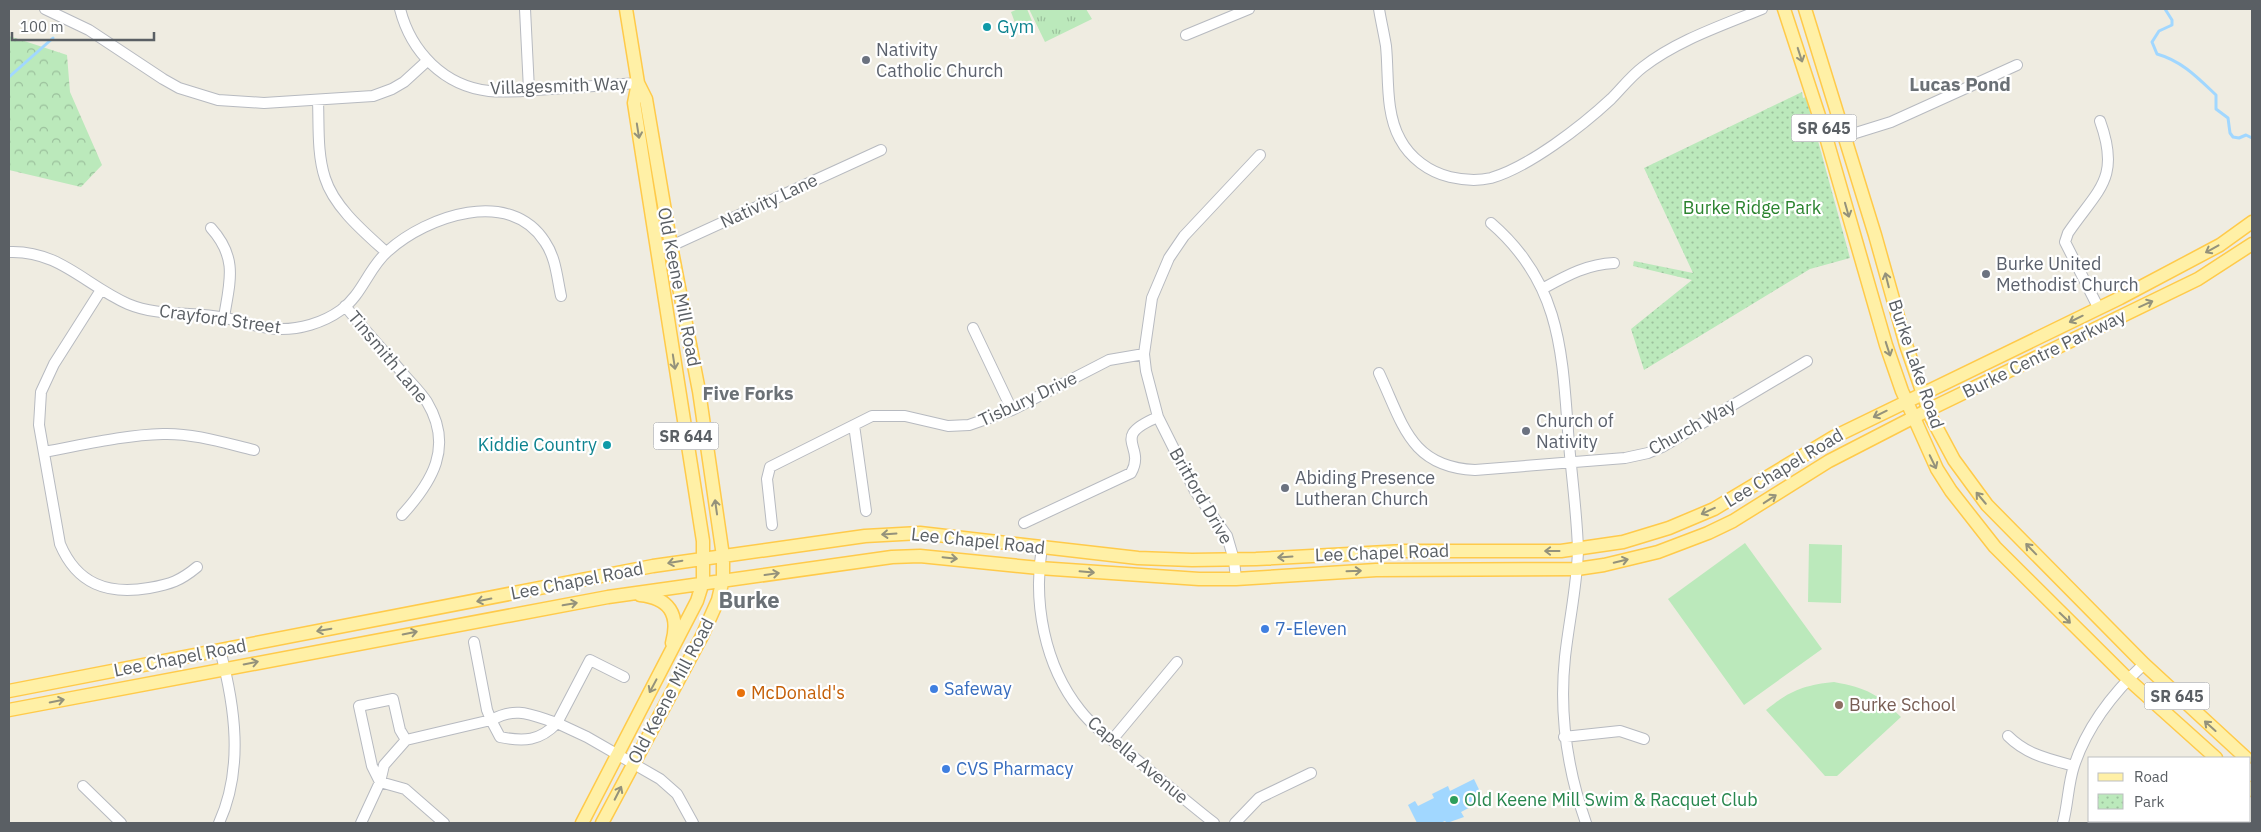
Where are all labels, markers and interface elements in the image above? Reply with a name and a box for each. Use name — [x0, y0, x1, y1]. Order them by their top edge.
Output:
scale bar — [12, 10, 155, 42]
place label: Gym — [997, 15, 1034, 38]
text: 100 m — [20, 17, 64, 36]
marker: Gym — [981, 21, 993, 33]
place label: Nativity Catholic Church — [876, 38, 1004, 82]
one-way arrow — [1796, 46, 1806, 62]
marker: Nativity Catholic Church — [860, 54, 872, 66]
street label: Villagesmith Way — [490, 72, 628, 99]
district label: Lucas Pond — [1909, 72, 2011, 96]
road number: SR 645 — [1792, 115, 1856, 142]
one-way arrow — [633, 122, 643, 138]
street label: Nativity Lane — [716, 168, 821, 233]
park label: Burke Ridge Park — [1683, 196, 1822, 219]
one-way arrow — [1843, 202, 1853, 218]
street label: Old Keene Mill Road — [653, 205, 706, 369]
one-way arrow — [2205, 245, 2220, 255]
place label: Burke United Methodist Church — [1996, 252, 2139, 296]
marker: Burke United Methodist Church — [1980, 268, 1992, 280]
one-way arrow — [1882, 273, 1891, 289]
street label: Burke Lake Road — [1884, 296, 1949, 431]
one-way arrow — [2138, 298, 2153, 308]
street label: Crayford Street — [158, 299, 282, 338]
street label: Burke Centre Parkway — [1958, 304, 2129, 403]
street label: Tinsmith Lane — [343, 306, 434, 408]
one-way arrow — [2068, 314, 2083, 324]
one-way arrow — [1884, 341, 1893, 357]
one-way arrow — [669, 354, 679, 370]
street label: Tisbury Drive — [975, 366, 1081, 431]
district label: Five Forks — [702, 381, 794, 405]
street label: Church Way — [1644, 393, 1739, 460]
place label: Church of Nativity — [1536, 409, 1614, 453]
one-way arrow — [1873, 410, 1888, 419]
road number: SR 644 — [654, 422, 718, 450]
street label: Lee Chapel Road — [1720, 423, 1847, 512]
marker: Church of Nativity — [1520, 425, 1532, 437]
place label: Kiddie Country — [478, 433, 597, 456]
marker: Kiddie Country — [601, 439, 613, 451]
street label: Britford Drive — [1165, 443, 1238, 548]
one-way arrow — [1929, 454, 1938, 469]
place label: Abiding Presence Lutheran Church — [1295, 466, 1435, 510]
marker: Abiding Presence Lutheran Church — [1279, 482, 1291, 494]
one-way arrow — [1976, 492, 1987, 505]
one-way arrow — [1763, 494, 1777, 504]
one-way arrow — [711, 500, 721, 516]
one-way arrow — [1701, 507, 1716, 517]
street label: Lee Chapel Road — [910, 522, 1046, 559]
one-way arrow — [881, 530, 897, 539]
street label: Lee Chapel Road — [1314, 539, 1450, 566]
one-way arrow — [2025, 542, 2037, 555]
one-way arrow — [1544, 546, 1560, 556]
one-way arrow — [1277, 553, 1293, 562]
one-way arrow — [942, 554, 958, 563]
street label: Lee Chapel Road — [509, 556, 645, 605]
one-way arrow — [1613, 556, 1629, 565]
one-way arrow — [668, 558, 684, 568]
one-way arrow — [1346, 566, 1362, 575]
one-way arrow — [1079, 567, 1095, 577]
one-way arrow — [763, 568, 779, 578]
district label: Burke — [718, 585, 780, 614]
one-way arrow — [476, 596, 492, 605]
one-way arrow — [562, 598, 578, 608]
one-way arrow — [2059, 611, 2071, 624]
street label: Old Keene Mill Road — [622, 614, 719, 768]
place label: 7-Eleven — [1275, 617, 1347, 640]
marker: 7-Eleven — [1259, 623, 1271, 635]
one-way arrow — [317, 626, 333, 636]
one-way arrow — [402, 628, 418, 638]
street label: Lee Chapel Road — [112, 633, 248, 682]
one-way arrow — [242, 658, 258, 668]
place label: Safeway — [944, 677, 1012, 700]
one-way arrow — [648, 679, 658, 694]
place label: McDonald's — [751, 681, 845, 704]
road number: SR 645 — [2144, 682, 2210, 709]
marker: Safeway — [928, 683, 940, 695]
marker: McDonald's — [735, 687, 747, 699]
place label: Burke School — [1849, 693, 1956, 716]
one-way arrow — [48, 695, 64, 705]
marker: Burke School — [1833, 699, 1845, 711]
street label: Capella Avenue — [1083, 711, 1194, 809]
one-way arrow — [2203, 720, 2216, 731]
place label: CVS Pharmacy — [956, 757, 1073, 780]
legend — [2088, 757, 2251, 822]
marker: CVS Pharmacy — [940, 763, 952, 775]
text: Road — [2134, 767, 2169, 786]
one-way arrow — [613, 786, 623, 801]
place label: Old Keene Mill Swim & Racquet Club — [1464, 788, 1758, 811]
text: Park — [2134, 792, 2164, 811]
marker: Old Keene Mill Swim & Racquet Club — [1448, 794, 1460, 806]

